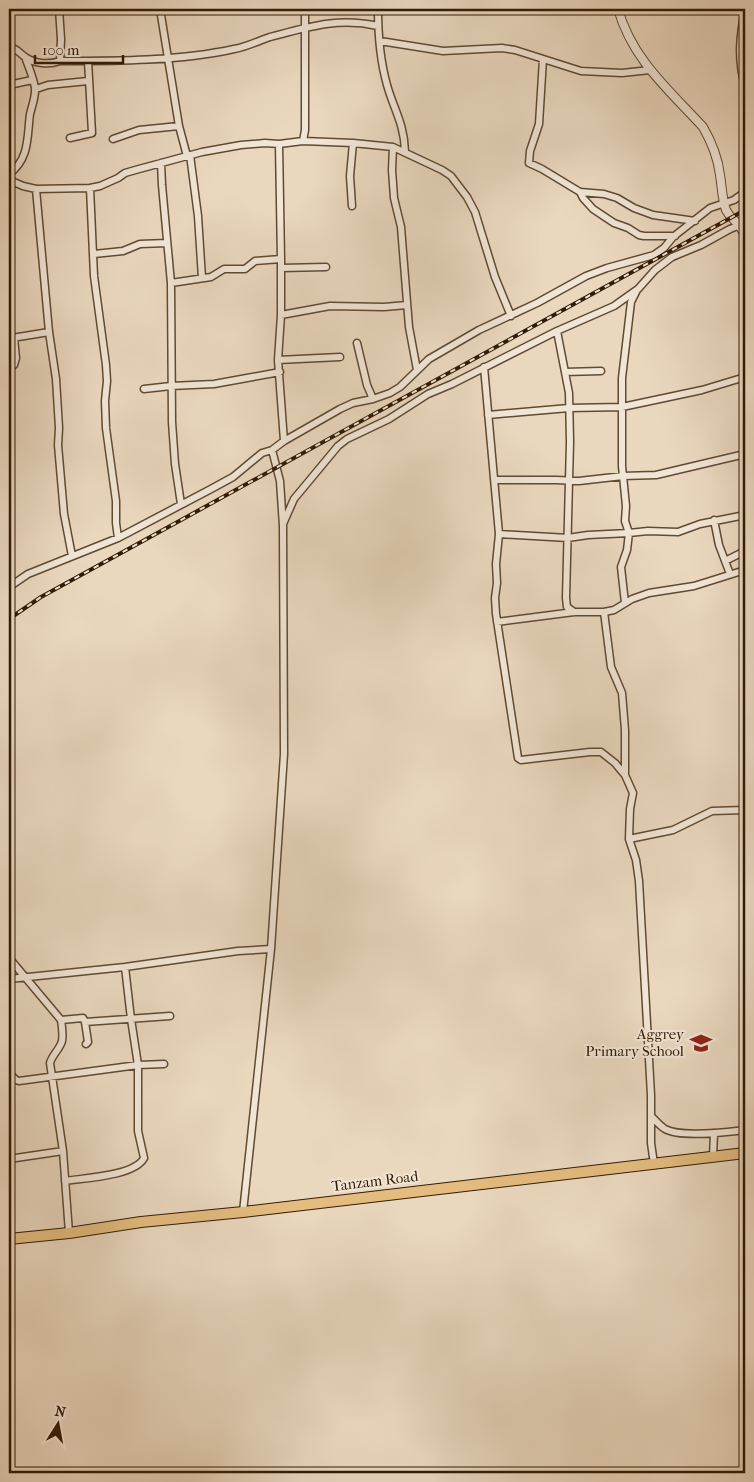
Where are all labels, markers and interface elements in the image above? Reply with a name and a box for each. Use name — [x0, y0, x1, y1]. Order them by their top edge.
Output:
scale bar — [35, 32, 122, 64]
text: 100 m — [42, 41, 80, 59]
place label: Aggrey Primary School — [585, 1025, 685, 1060]
school or university icon: Aggrey Primary School — [688, 1030, 714, 1056]
street label: Tanzam Road — [331, 1167, 420, 1195]
north arrow — [32, 1400, 82, 1450]
text: N — [54, 1402, 68, 1421]

